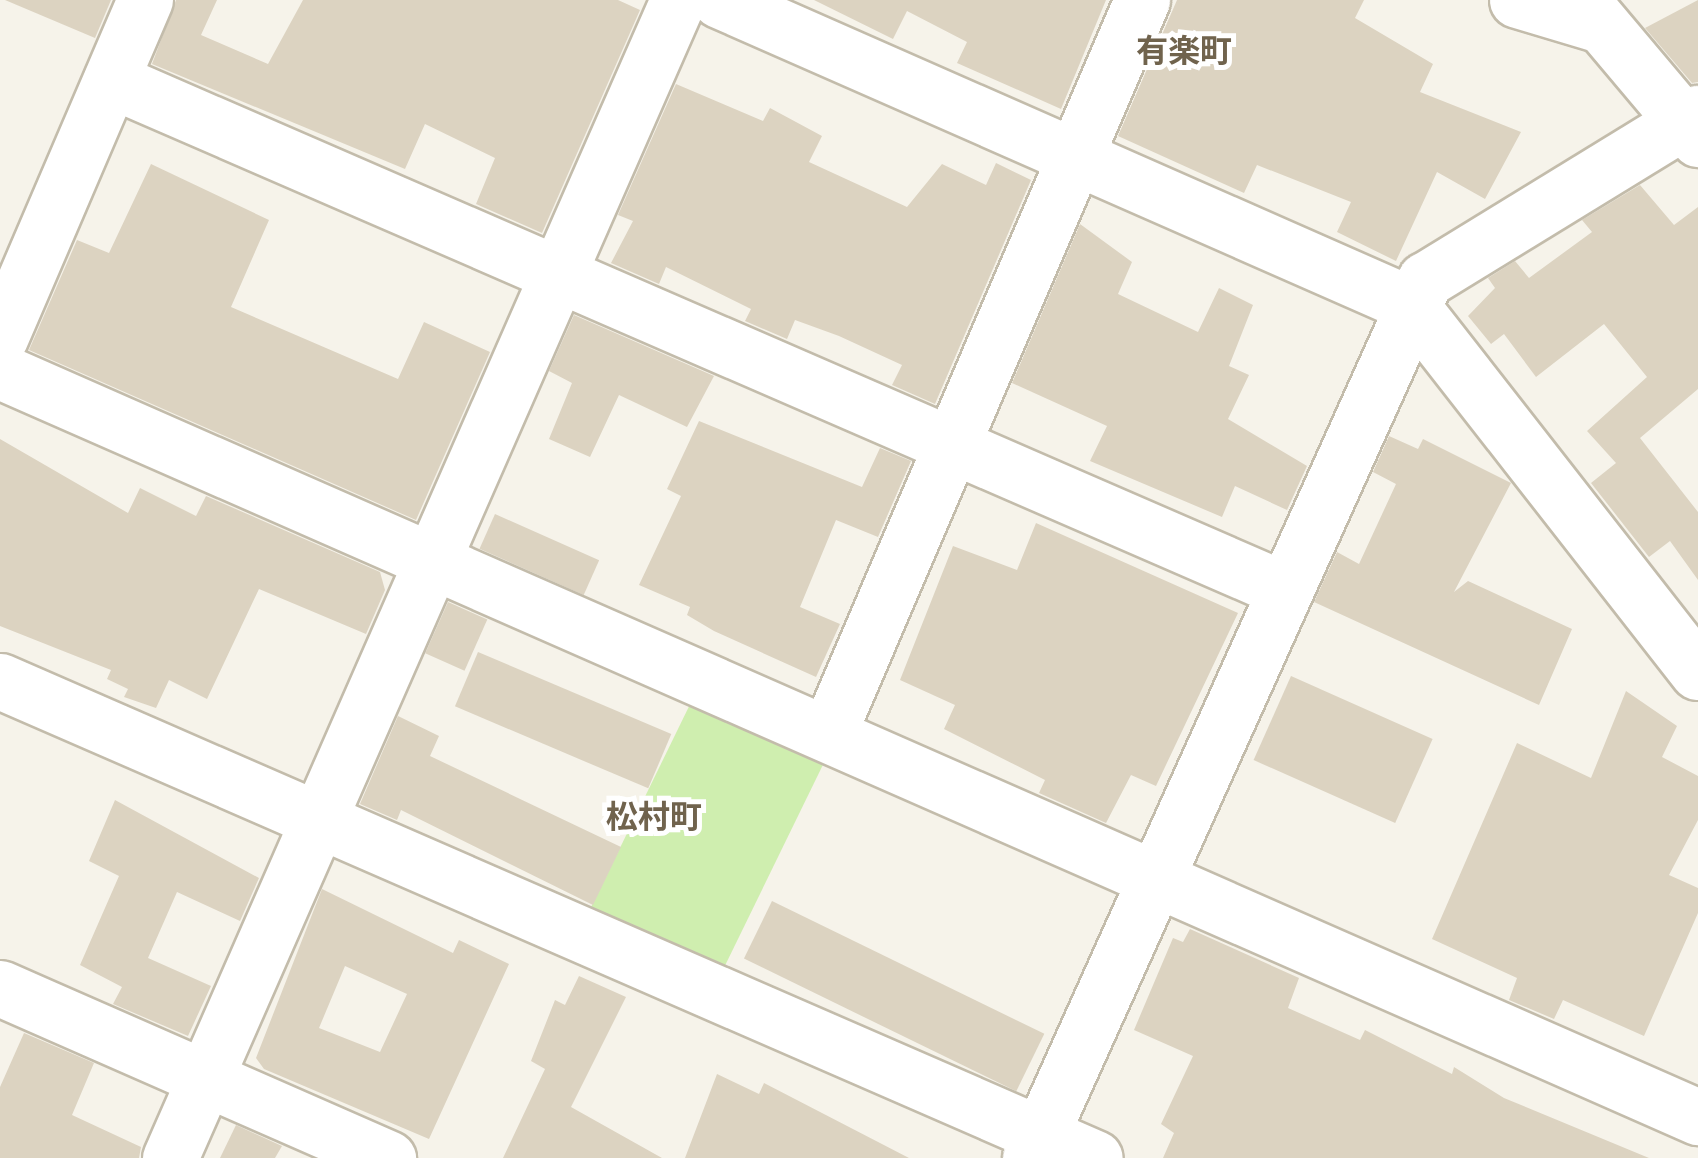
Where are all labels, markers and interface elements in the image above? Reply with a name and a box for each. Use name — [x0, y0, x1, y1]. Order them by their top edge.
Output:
district label: 有楽町 — [1136, 32, 1232, 70]
district label: 松村町 — [606, 798, 702, 836]

